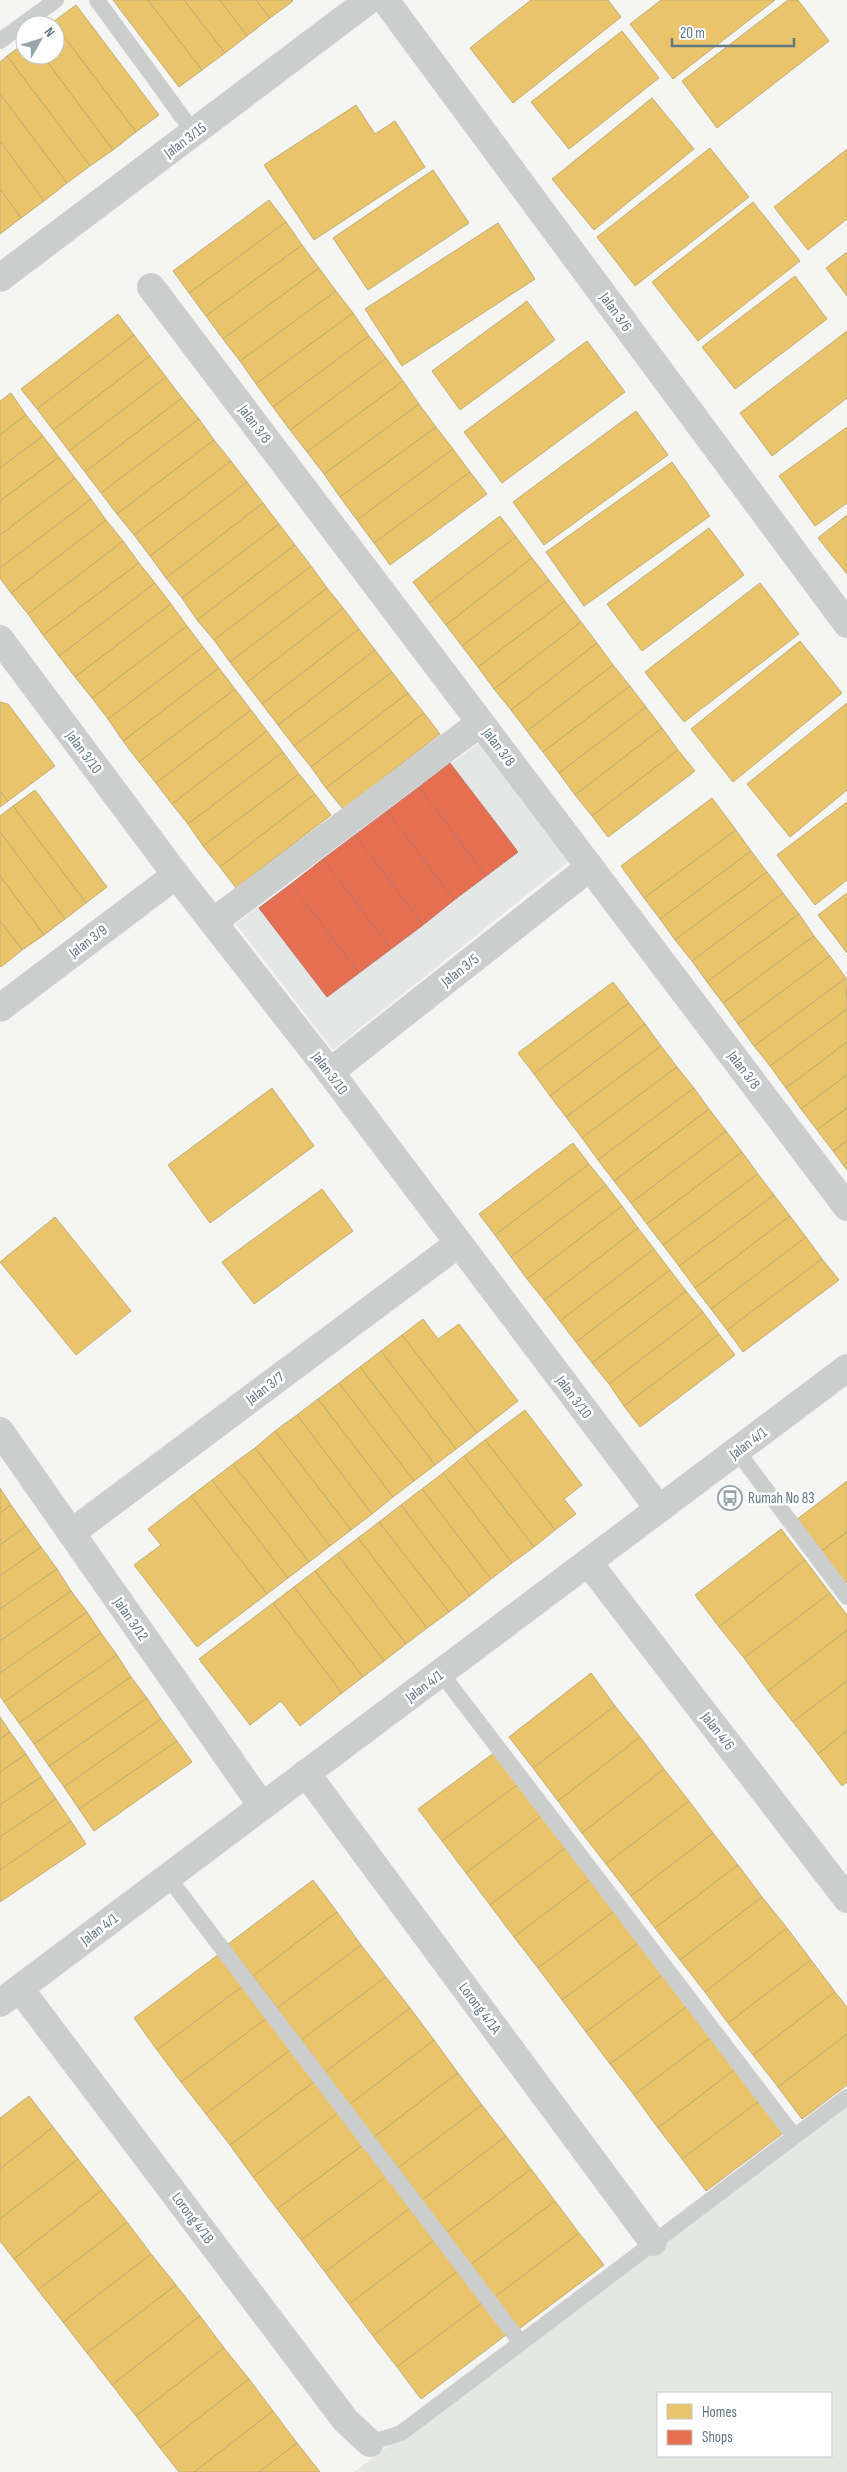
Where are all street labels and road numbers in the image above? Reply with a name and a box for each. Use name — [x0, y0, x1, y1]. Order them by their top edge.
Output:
street label: Jalan 3/15 — [160, 118, 210, 163]
street label: Jalan 3/6 — [595, 288, 636, 335]
street label: Jalan 3/8 — [233, 400, 275, 447]
street label: Jalan 3/8 — [477, 723, 519, 770]
street label: Jalan 3/10 — [61, 726, 106, 778]
street label: Jalan 3/9 — [64, 921, 111, 963]
street label: Jalan 3/5 — [437, 950, 483, 992]
street label: Jalan 3/8 — [722, 1046, 764, 1093]
street label: Jalan 3/10 — [307, 1047, 352, 1099]
street label: Jalan 3/7 — [241, 1368, 288, 1410]
street label: Jalan 3/10 — [551, 1371, 596, 1423]
street label: Jalan 4/1 — [725, 1423, 771, 1464]
street label: Jalan 3/12 — [108, 1593, 152, 1645]
street label: Jalan 4/1 — [401, 1666, 447, 1707]
street label: Jalan 4/6 — [696, 1708, 738, 1754]
street label: Jalan 4/1 — [76, 1909, 122, 1950]
street label: Lorong 4/1A — [454, 1979, 505, 2038]
street label: Lorong 4/1B — [167, 2189, 218, 2248]

